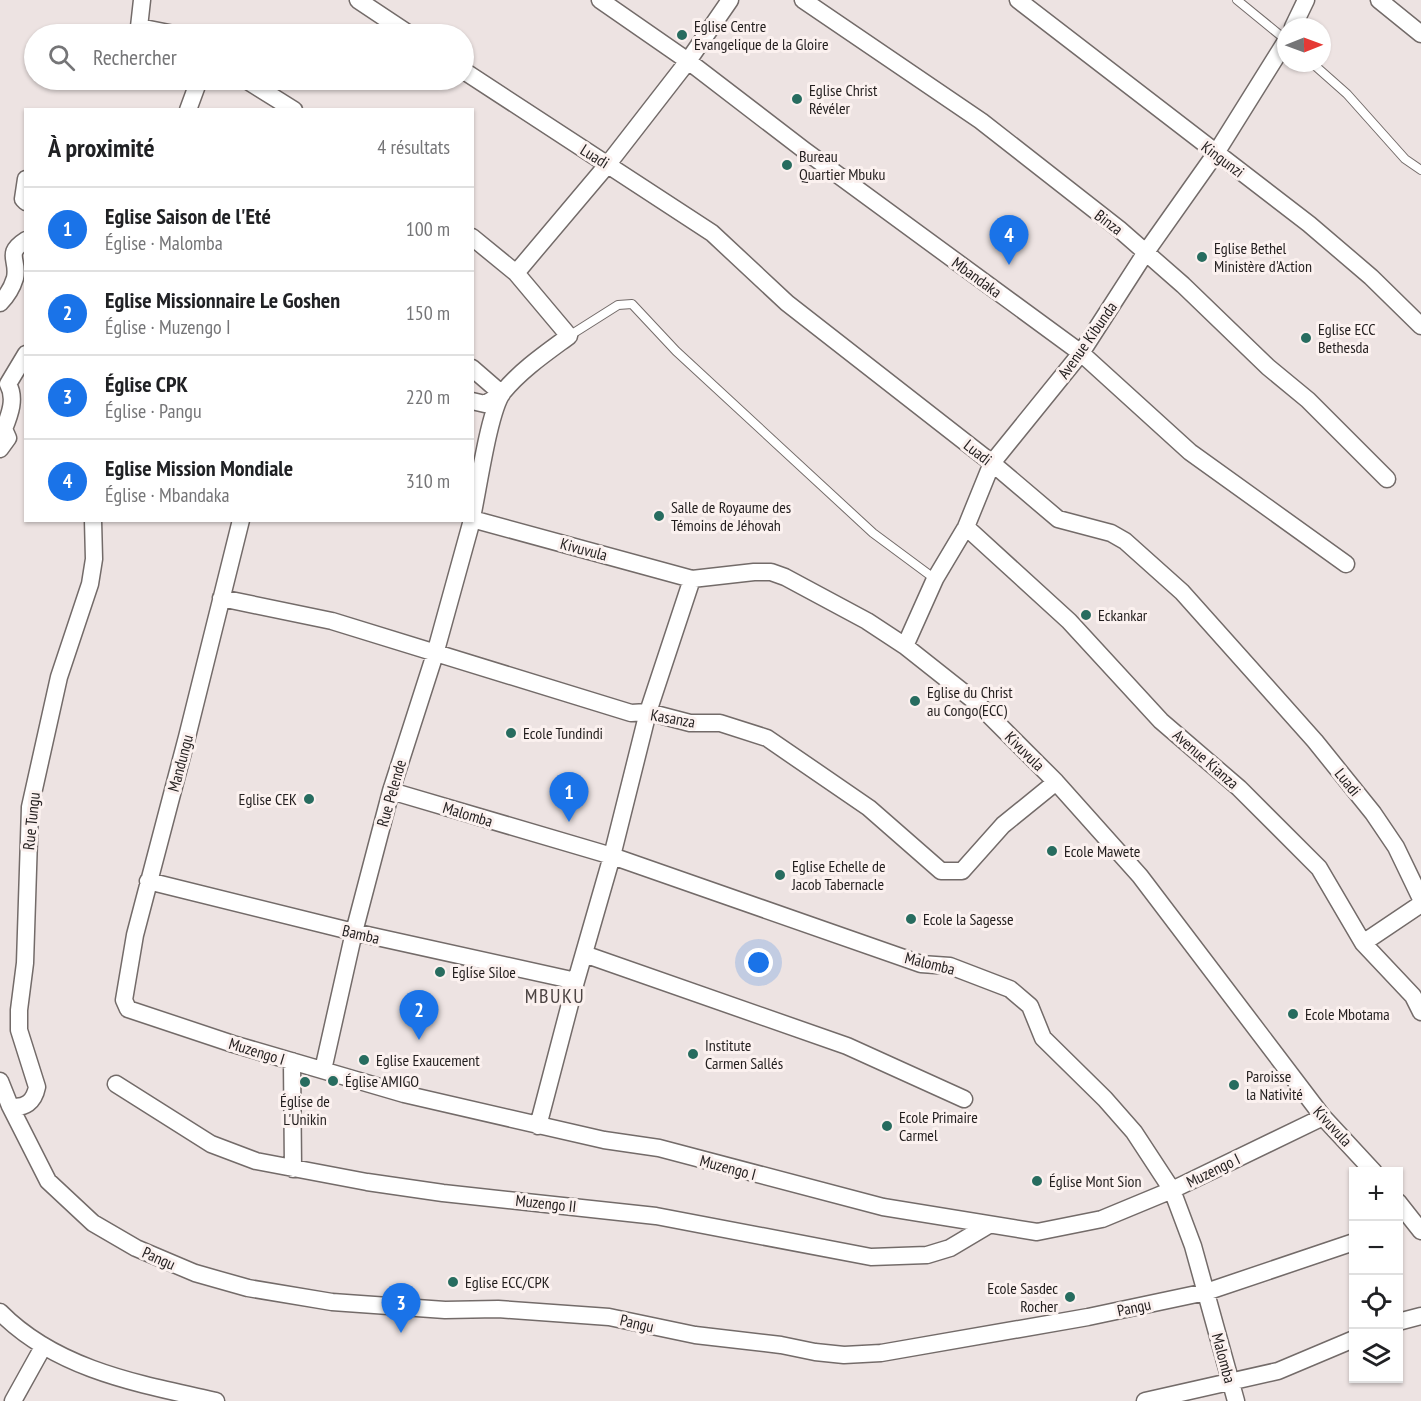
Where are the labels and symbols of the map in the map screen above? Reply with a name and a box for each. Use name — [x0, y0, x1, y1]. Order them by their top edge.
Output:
place label: Eglise Centre Evangelique de la Gloire — [694, 16, 829, 54]
north arrow — [1277, 18, 1331, 72]
marker: Eglise Centre Evangelique de la Gloire — [675, 28, 689, 42]
place label: Eglise Christ Révéler — [809, 80, 878, 118]
marker: Eglise Christ Révéler — [790, 92, 804, 106]
street label: Kingunzi — [1198, 136, 1248, 182]
street label: Luadi — [577, 140, 613, 172]
place label: Bureau Quartier Mbuku — [799, 146, 885, 184]
marker: Bureau Quartier Mbuku — [780, 158, 794, 172]
street label: Binza — [1091, 205, 1127, 239]
pin: 4 — [990, 216, 1028, 265]
place label: Eglise Bethel Ministère d'Action — [1214, 238, 1312, 276]
marker: Eglise Bethel Ministère d'Action — [1195, 250, 1209, 264]
street label: Mbandaka — [948, 252, 1006, 302]
street label: Avenue Kibunda — [1053, 298, 1121, 382]
place label: Eglise ECC Bethesda — [1318, 319, 1376, 357]
marker: Eglise ECC Bethesda — [1299, 331, 1313, 345]
street label: Luadi — [960, 435, 996, 469]
place label: Salle de Royaume des Témoins de Jéhovah — [671, 497, 791, 535]
marker: Salle de Royaume des Témoins de Jéhovah — [652, 509, 666, 523]
street label: Kivuvula — [558, 533, 610, 565]
place label: Eckankar — [1098, 605, 1148, 625]
marker: Eckankar — [1079, 608, 1093, 622]
place label: Eglise du Christ au Congo(ECC) — [927, 682, 1013, 720]
marker: Eglise du Christ au Congo(ECC) — [908, 694, 922, 708]
street label: Kasanza — [649, 704, 697, 732]
place label: Ecole Tundindi — [523, 723, 603, 743]
street label: Avenue Kianza — [1169, 725, 1243, 793]
marker: Ecole Tundindi — [504, 726, 518, 740]
street label: Kivuvula — [1001, 727, 1049, 775]
street label: Mandungu — [163, 732, 197, 794]
street label: Rue Pelende — [372, 757, 410, 829]
street label: Luadi — [1331, 764, 1365, 800]
pin: 1 — [550, 772, 588, 822]
place label: Eglise CEK — [239, 789, 297, 809]
street label: Rue Tungu — [18, 791, 44, 851]
marker: Eglise CEK — [302, 792, 316, 806]
street label: Malomba — [441, 797, 495, 831]
place label: Ecole Mawete — [1064, 841, 1140, 861]
marker: Ecole Mawete — [1045, 844, 1059, 858]
place label: Eglise Echelle de Jacob Tabernacle — [791, 856, 886, 894]
marker: Eglise Echelle de Jacob Tabernacle — [773, 868, 787, 882]
place label: Ecole la Sagesse — [923, 909, 1014, 929]
marker: Ecole la Sagesse — [904, 912, 918, 926]
street label: Bamba — [340, 920, 382, 948]
street label: Malomba — [903, 947, 957, 979]
your location — [744, 948, 773, 977]
place label: Eglise Siloe — [452, 962, 516, 982]
marker: Eglise Siloe — [433, 965, 447, 979]
district label: MBUKU — [525, 983, 585, 1009]
pin: 2 — [400, 990, 438, 1040]
place label: Ecole Mbotama — [1305, 1004, 1390, 1024]
marker: Ecole Mbotama — [1286, 1007, 1300, 1021]
street label: Muzengo I — [227, 1033, 287, 1069]
place label: Institute Carmen Sallés — [705, 1035, 783, 1073]
marker: Institute Carmen Sallés — [686, 1047, 700, 1061]
place label: Eglise Exaucement — [376, 1050, 480, 1070]
marker: Eglise Exaucement — [357, 1053, 371, 1067]
place label: Paroisse la Nativité — [1246, 1066, 1303, 1104]
place label: Église AMIGO — [345, 1071, 419, 1091]
marker: Église AMIGO — [326, 1074, 340, 1088]
marker: Église de L'Unikin — [298, 1075, 312, 1089]
marker: Paroisse la Nativité — [1227, 1078, 1241, 1092]
place label: Église de L'Unikin — [280, 1091, 330, 1129]
street label: Kivuvula — [1309, 1102, 1357, 1150]
place label: Ecole Primaire Carmel — [899, 1107, 978, 1145]
marker: Ecole Primaire Carmel — [880, 1119, 894, 1133]
street label: Muzengo I — [1183, 1148, 1243, 1192]
street label: Muzengo I — [698, 1150, 758, 1184]
place label: Église Mont Sion — [1049, 1171, 1142, 1191]
marker: Église Mont Sion — [1030, 1174, 1044, 1188]
street label: Muzengo II — [515, 1190, 577, 1216]
street label: Pangu — [139, 1242, 179, 1274]
place label: Eglise ECC/CPK — [465, 1272, 550, 1292]
marker: Eglise ECC/CPK — [446, 1275, 460, 1289]
place label: Ecole Sasdec Rocher — [987, 1278, 1059, 1316]
pin: 3 — [382, 1284, 420, 1333]
marker: Ecole Sasdec Rocher — [1063, 1290, 1077, 1304]
street label: Pangu — [1115, 1294, 1153, 1320]
street label: Pangu — [618, 1309, 656, 1337]
street label: Malomba — [1208, 1331, 1240, 1385]

